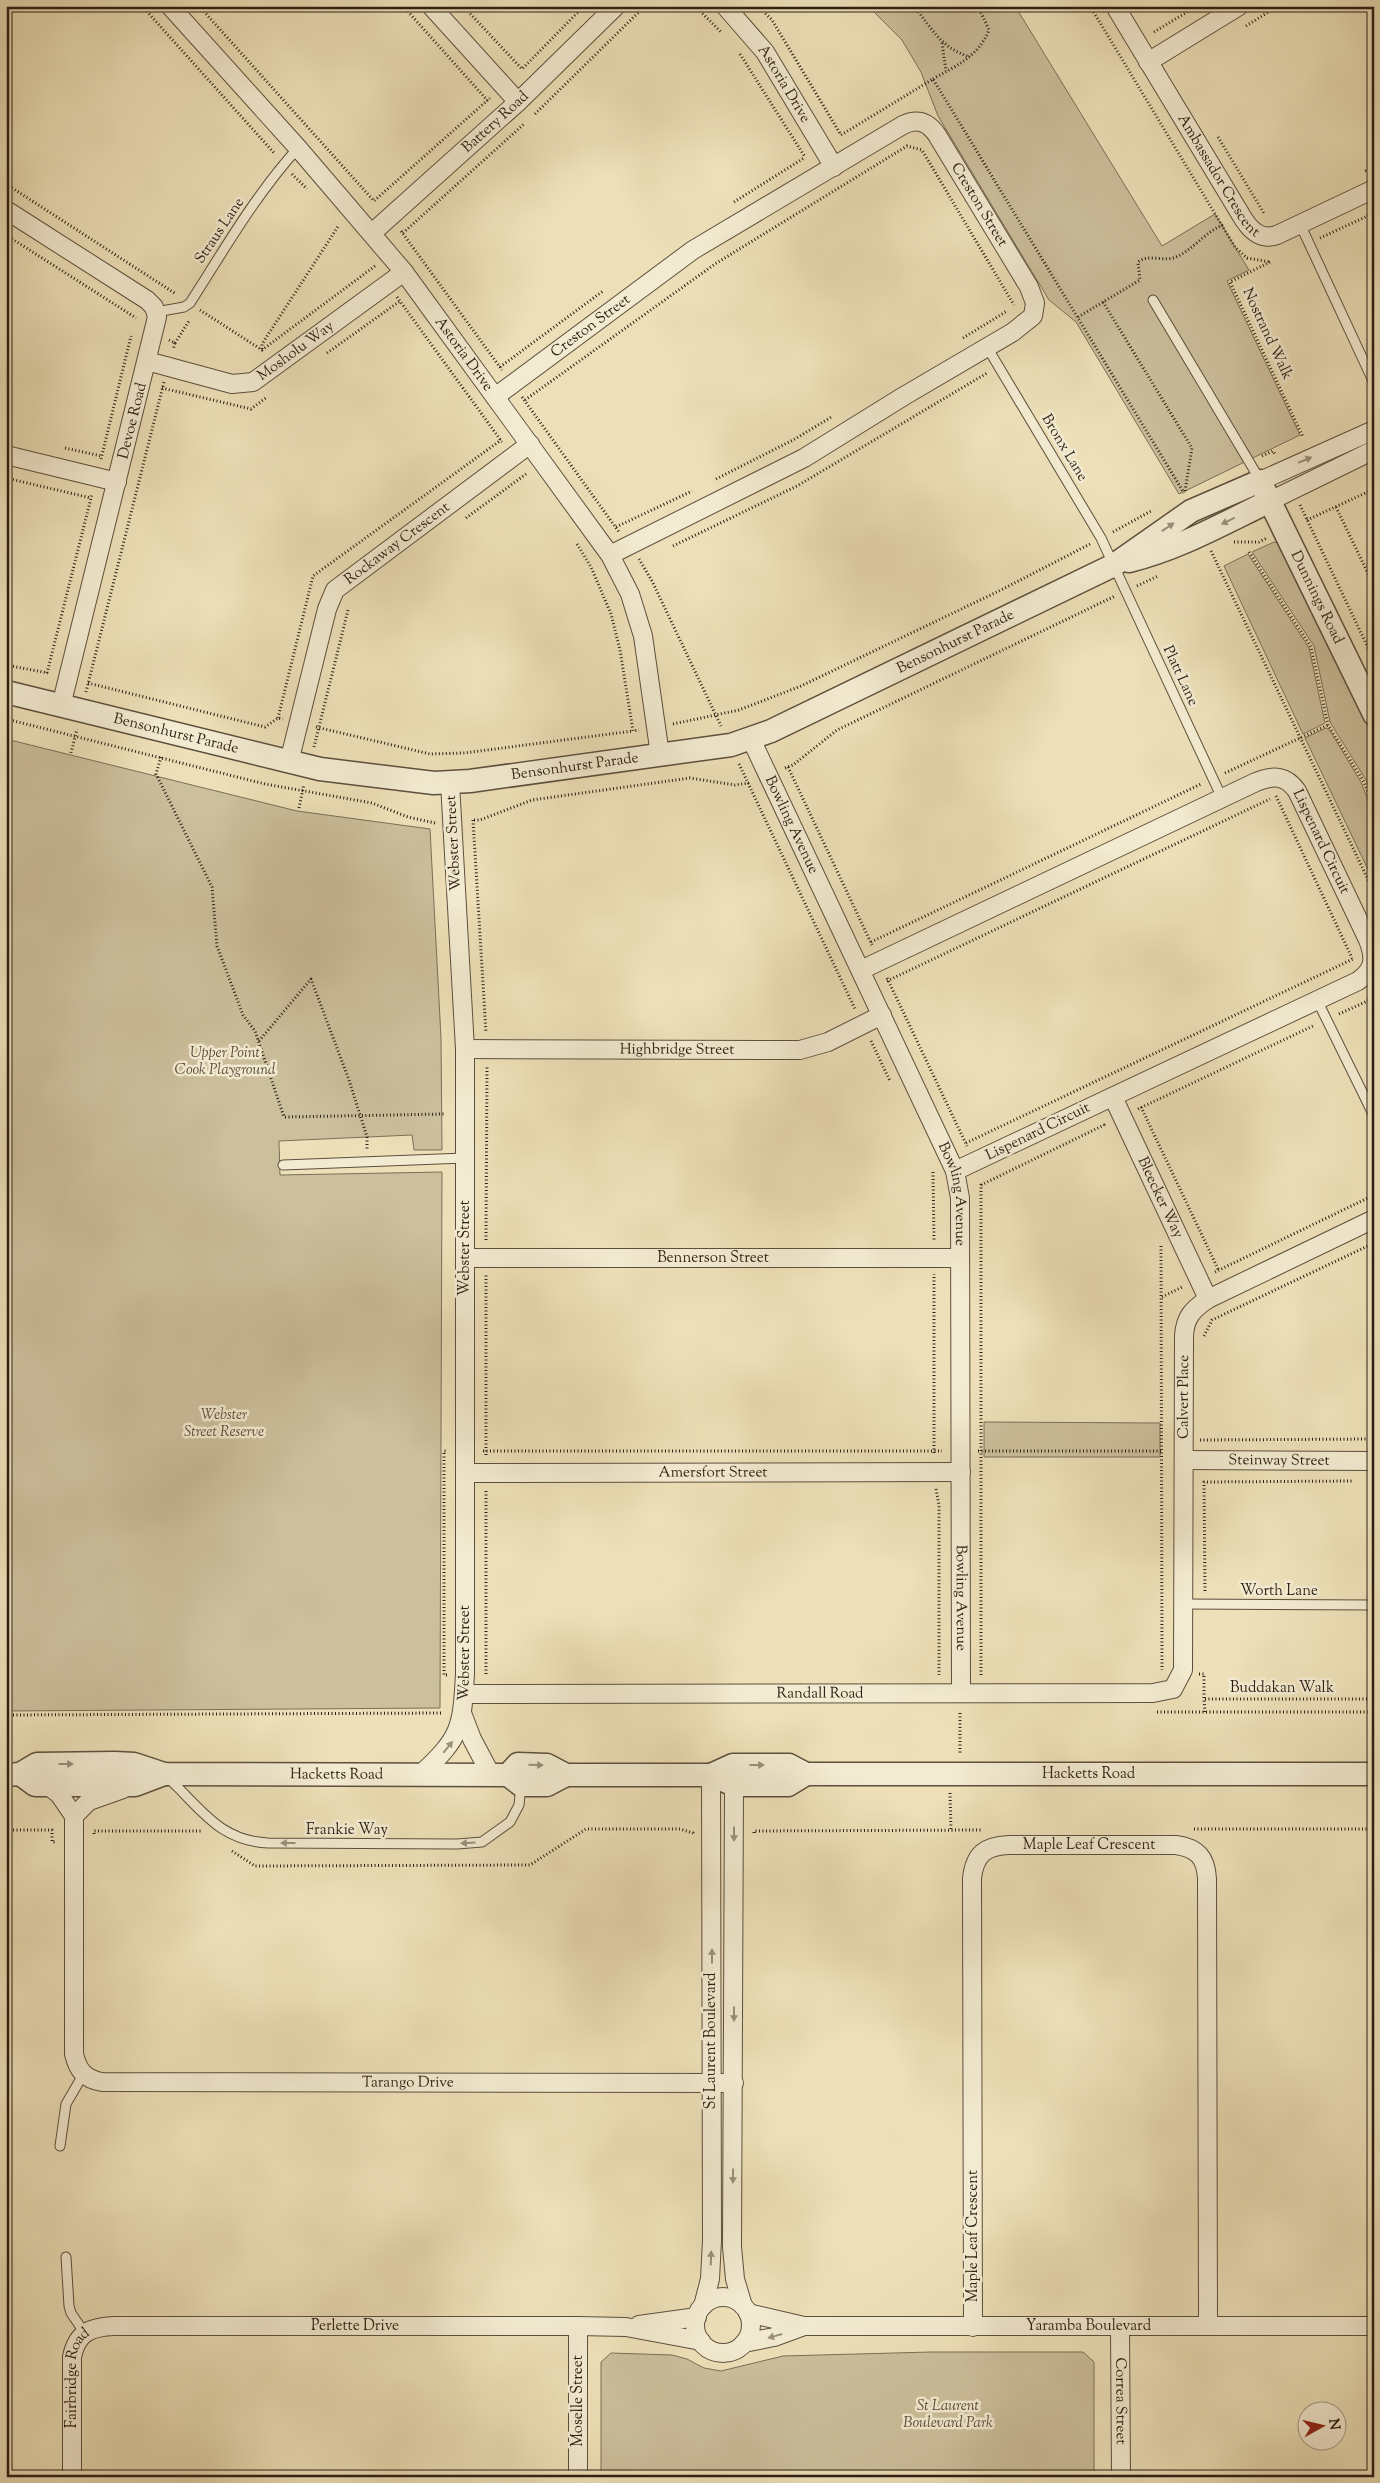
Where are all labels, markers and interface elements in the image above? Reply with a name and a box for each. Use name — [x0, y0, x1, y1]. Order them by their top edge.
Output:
street label: Astoria Drive — [753, 40, 816, 127]
street label: Battery Road — [457, 86, 534, 158]
street label: Ambassador Crescent — [1172, 110, 1264, 243]
street label: Creston Street — [946, 159, 1013, 251]
street label: Straus Lane — [190, 194, 250, 268]
street label: Nostrand Walk — [1237, 285, 1297, 383]
street label: Creston Street — [546, 289, 635, 363]
street label: Astoria Drive — [430, 313, 498, 396]
street label: Mosholu Way — [253, 315, 339, 386]
street label: Devoe Road — [113, 380, 153, 461]
street label: Bronx Lane — [1036, 410, 1092, 486]
one-way arrow — [1298, 456, 1312, 464]
street label: Rockaway Crescent — [340, 497, 454, 590]
one-way arrow — [1221, 518, 1235, 526]
one-way arrow — [1161, 522, 1175, 532]
street label: Dunnings Road — [1285, 547, 1349, 648]
street label: Bensonhurst Parade — [893, 604, 1018, 679]
street label: Platt Lane — [1157, 642, 1203, 710]
street label: Bensonhurst Parade — [111, 708, 241, 759]
street label: Bensonhurst Parade — [510, 747, 640, 786]
street label: Bowling Avenue — [759, 772, 824, 877]
street label: Lispenard Circuit — [1287, 786, 1355, 898]
street label: Webster Street — [441, 795, 467, 891]
street label: Highbridge Street — [620, 1039, 734, 1060]
park label: Upper Point Cook Playground — [175, 1043, 276, 1081]
street label: Lispenard Circuit — [982, 1098, 1094, 1166]
street label: Bowling Avenue — [932, 1139, 971, 1246]
street label: Bleecker Way — [1132, 1153, 1189, 1242]
street label: Webster Street — [455, 1200, 476, 1296]
street label: Bennerson Street — [657, 1248, 769, 1269]
street label: Calvert Place — [1173, 1355, 1194, 1439]
park label: Webster Street Reserve — [184, 1405, 264, 1443]
street label: Steinway Street — [1228, 1450, 1330, 1471]
street label: Amersfort Street — [659, 1462, 767, 1483]
street label: Bowling Avenue — [950, 1545, 971, 1651]
street label: Worth Lane — [1240, 1581, 1318, 1602]
street label: Webster Street — [453, 1605, 476, 1702]
street label: Buddakan Walk — [1230, 1678, 1334, 1699]
street label: Randall Road — [776, 1683, 864, 1704]
one-way arrow — [442, 1741, 453, 1754]
one-way arrow — [58, 1759, 74, 1767]
one-way arrow — [528, 1761, 544, 1769]
one-way arrow — [750, 1761, 766, 1769]
street label: Hacketts Road — [290, 1764, 384, 1785]
street label: Hacketts Road — [1042, 1764, 1136, 1785]
street label: Frankie Way — [306, 1820, 389, 1841]
one-way arrow — [730, 1826, 738, 1842]
street label: Maple Leaf Crescent — [1023, 1835, 1155, 1856]
one-way arrow — [279, 1839, 295, 1847]
one-way arrow — [459, 1839, 475, 1847]
one-way arrow — [708, 1947, 716, 1963]
street label: St Laurent Boulevard — [701, 1972, 722, 2110]
one-way arrow — [730, 2006, 738, 2022]
street label: Tarango Drive — [362, 2072, 454, 2093]
one-way arrow — [729, 2168, 737, 2184]
street label: Maple Leaf Crescent — [963, 2170, 984, 2302]
one-way arrow — [708, 2250, 716, 2266]
street label: Perlette Drive — [311, 2316, 399, 2337]
street label: Yaramba Boulevard — [1026, 2316, 1152, 2337]
street label: Fairbridge Road — [61, 2323, 95, 2428]
one-way arrow — [767, 2333, 782, 2341]
street label: Moselle Street — [568, 2355, 589, 2447]
street label: Correa Street — [1110, 2357, 1131, 2445]
park label: St Laurent Boulevard Park — [903, 2396, 993, 2434]
north arrow — [1298, 2400, 1348, 2450]
text: N — [1322, 2418, 1344, 2431]

